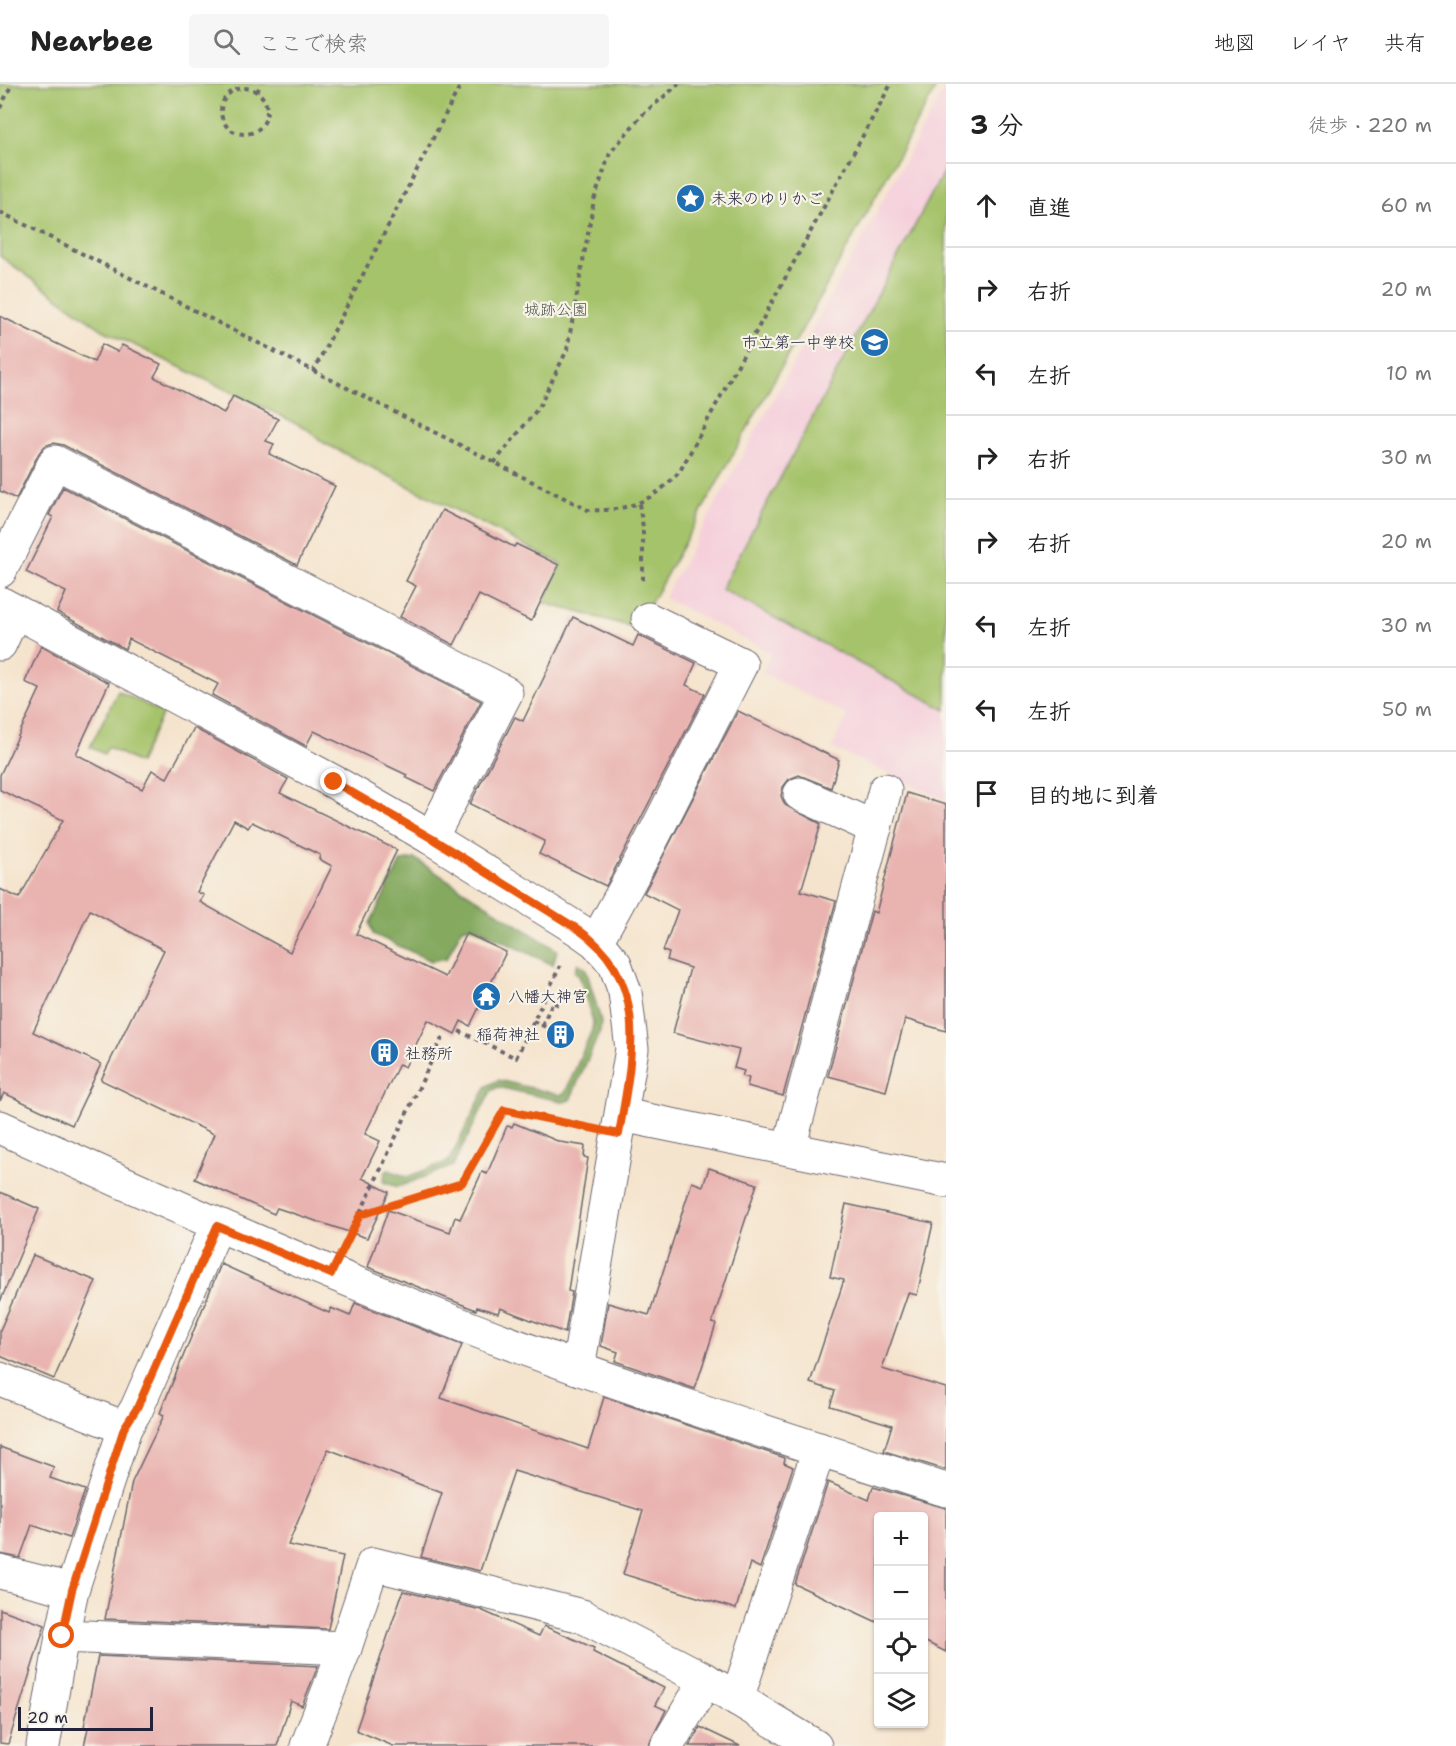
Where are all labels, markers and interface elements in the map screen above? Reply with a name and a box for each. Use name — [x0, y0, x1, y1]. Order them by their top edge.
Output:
search box — [189, 14, 609, 68]
text: Nearbee — [30, 22, 153, 60]
icon: search — [210, 25, 243, 58]
text: ここで検索 — [258, 29, 368, 58]
text: 地図 — [1214, 29, 1256, 57]
text: レイヤ — [1289, 29, 1351, 57]
text: 共有 — [1384, 29, 1426, 57]
text: 3 分 — [970, 107, 1023, 142]
text: 徒歩 · 220 m — [1308, 112, 1432, 138]
place icon: 未来のゆりかご — [674, 182, 706, 214]
place label: 未来のゆりかご — [711, 188, 823, 209]
icon: ahead — [970, 189, 1003, 222]
text: 60 m — [1380, 192, 1432, 218]
text: 直進 — [1027, 193, 1071, 222]
icon: right — [970, 273, 1003, 306]
text: 20 m — [1381, 276, 1432, 302]
text: 右折 — [1027, 277, 1071, 306]
park label: 城跡公園 — [524, 299, 588, 320]
school or university icon: 市立第一中学校 — [859, 326, 891, 358]
place label: 市立第一中学校 — [742, 332, 854, 353]
icon: left — [970, 357, 1003, 390]
text: 10 m — [1386, 360, 1432, 386]
text: 左折 — [1027, 361, 1071, 390]
icon: right — [970, 441, 1003, 474]
text: 30 m — [1380, 444, 1432, 470]
text: 右折 — [1027, 445, 1071, 474]
icon: right — [970, 525, 1003, 558]
text: 20 m — [1381, 528, 1432, 554]
text: 右折 — [1027, 529, 1071, 558]
icon: left — [970, 609, 1003, 642]
text: 30 m — [1380, 612, 1432, 638]
text: 左折 — [1027, 613, 1071, 642]
icon: left — [970, 693, 1003, 726]
text: 50 m — [1382, 696, 1432, 722]
text: 左折 — [1027, 697, 1071, 726]
route end — [320, 768, 346, 794]
icon: arrive — [970, 777, 1003, 810]
text: 目的地に到着 — [1027, 781, 1159, 810]
temple icon: 八幡大神宮 — [471, 980, 503, 1012]
place label: 八幡大神宮 — [508, 986, 588, 1007]
building icon: 稲荷神社 — [545, 1018, 577, 1050]
place label: 稲荷神社 — [476, 1024, 540, 1045]
building icon: 社務所 — [368, 1037, 400, 1069]
place label: 社務所 — [405, 1043, 453, 1064]
map controls — [874, 1512, 928, 1728]
button: + — [874, 1512, 928, 1566]
button: − — [874, 1566, 928, 1620]
button: locate — [874, 1620, 928, 1674]
route start — [48, 1622, 74, 1648]
button: layers — [874, 1674, 928, 1728]
scale bar — [18, 1704, 153, 1732]
text: 20 m — [27, 1707, 68, 1728]

